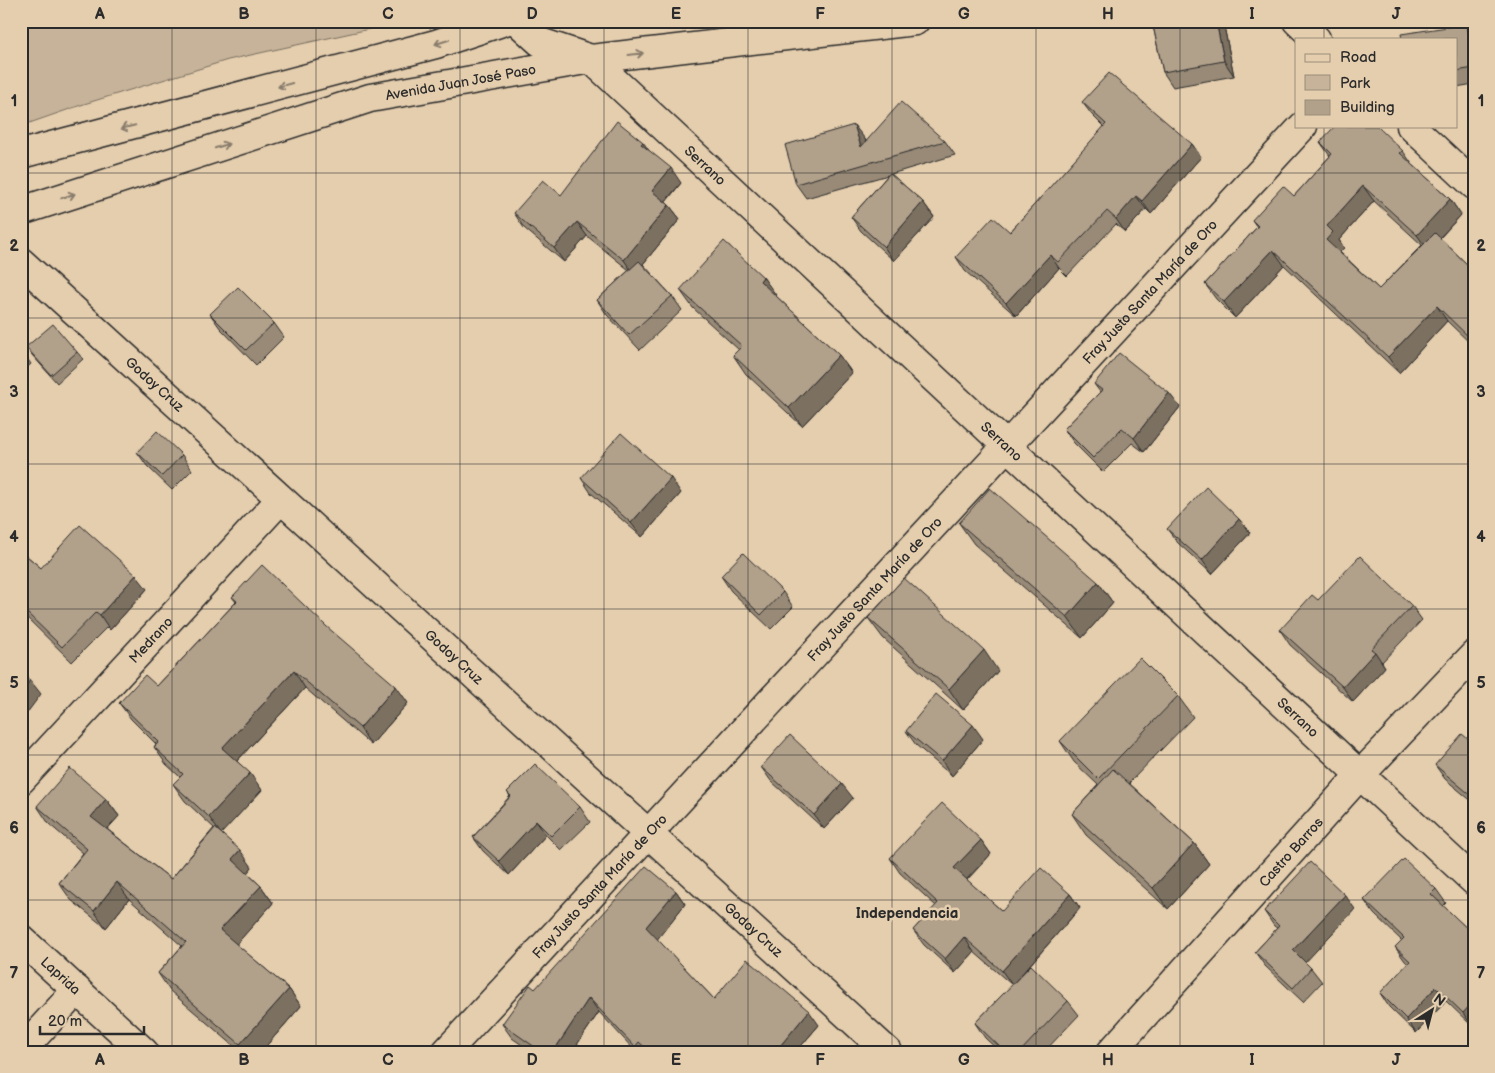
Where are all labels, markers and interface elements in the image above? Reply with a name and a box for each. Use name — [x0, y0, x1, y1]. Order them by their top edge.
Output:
text: A — [94, 5, 105, 24]
text: B — [238, 5, 250, 24]
text: C — [382, 5, 394, 24]
text: D — [526, 5, 538, 24]
text: E — [671, 5, 681, 24]
text: F — [815, 5, 825, 24]
text: G — [958, 5, 970, 24]
text: H — [1102, 5, 1114, 24]
text: I — [1249, 5, 1255, 24]
text: J — [1392, 5, 1401, 24]
one-way arrow — [434, 38, 450, 48]
legend — [1295, 38, 1458, 128]
text: Road — [1340, 48, 1376, 67]
one-way arrow — [627, 49, 643, 59]
street label: Avenida Juan José Paso — [384, 61, 537, 104]
text: Park — [1340, 74, 1371, 93]
one-way arrow — [278, 81, 294, 91]
text: 1 — [11, 92, 17, 111]
text: 1 — [1478, 92, 1484, 111]
text: Building — [1340, 98, 1395, 117]
one-way arrow — [121, 123, 137, 132]
one-way arrow — [214, 141, 229, 150]
street label: Serrano — [681, 142, 729, 189]
one-way arrow — [59, 191, 75, 201]
street label: Fray Justo Santa María de Oro — [1079, 216, 1221, 368]
text: 2 — [9, 237, 19, 256]
text: 2 — [1476, 237, 1486, 256]
street label: Godoy Cruz — [122, 353, 187, 415]
text: 3 — [9, 383, 19, 402]
text: 3 — [1476, 383, 1486, 402]
street label: Serrano — [977, 418, 1026, 465]
street label: Fray Justo Santa María de Oro — [804, 514, 946, 665]
text: 4 — [9, 528, 19, 547]
text: 4 — [1476, 528, 1486, 547]
street label: Medrano — [125, 613, 177, 667]
street label: Godoy Cruz — [421, 626, 487, 688]
text: 5 — [9, 674, 19, 693]
text: 5 — [1476, 674, 1486, 693]
street label: Serrano — [1274, 694, 1322, 741]
street label: Fray Justo Santa María de Oro — [529, 811, 671, 962]
street label: Castro Barros — [1255, 814, 1327, 891]
text: 6 — [9, 819, 19, 838]
text: 6 — [1476, 819, 1486, 838]
street label: Godoy Cruz — [720, 899, 786, 961]
district label: Independencia — [856, 904, 958, 923]
street label: Laprida — [37, 953, 84, 998]
text: 7 — [10, 964, 19, 983]
text: 7 — [1477, 964, 1486, 983]
north arrow — [1408, 986, 1458, 1036]
text: N — [1430, 990, 1449, 1010]
scale bar — [40, 1003, 144, 1035]
text: 20 m — [48, 1012, 82, 1031]
text: A — [94, 1051, 105, 1070]
text: B — [238, 1051, 250, 1070]
text: C — [382, 1051, 394, 1070]
text: D — [526, 1051, 538, 1070]
text: E — [671, 1051, 681, 1070]
text: F — [815, 1051, 825, 1070]
text: G — [958, 1051, 970, 1070]
text: H — [1102, 1051, 1114, 1070]
text: I — [1249, 1051, 1255, 1070]
text: J — [1392, 1051, 1401, 1070]

